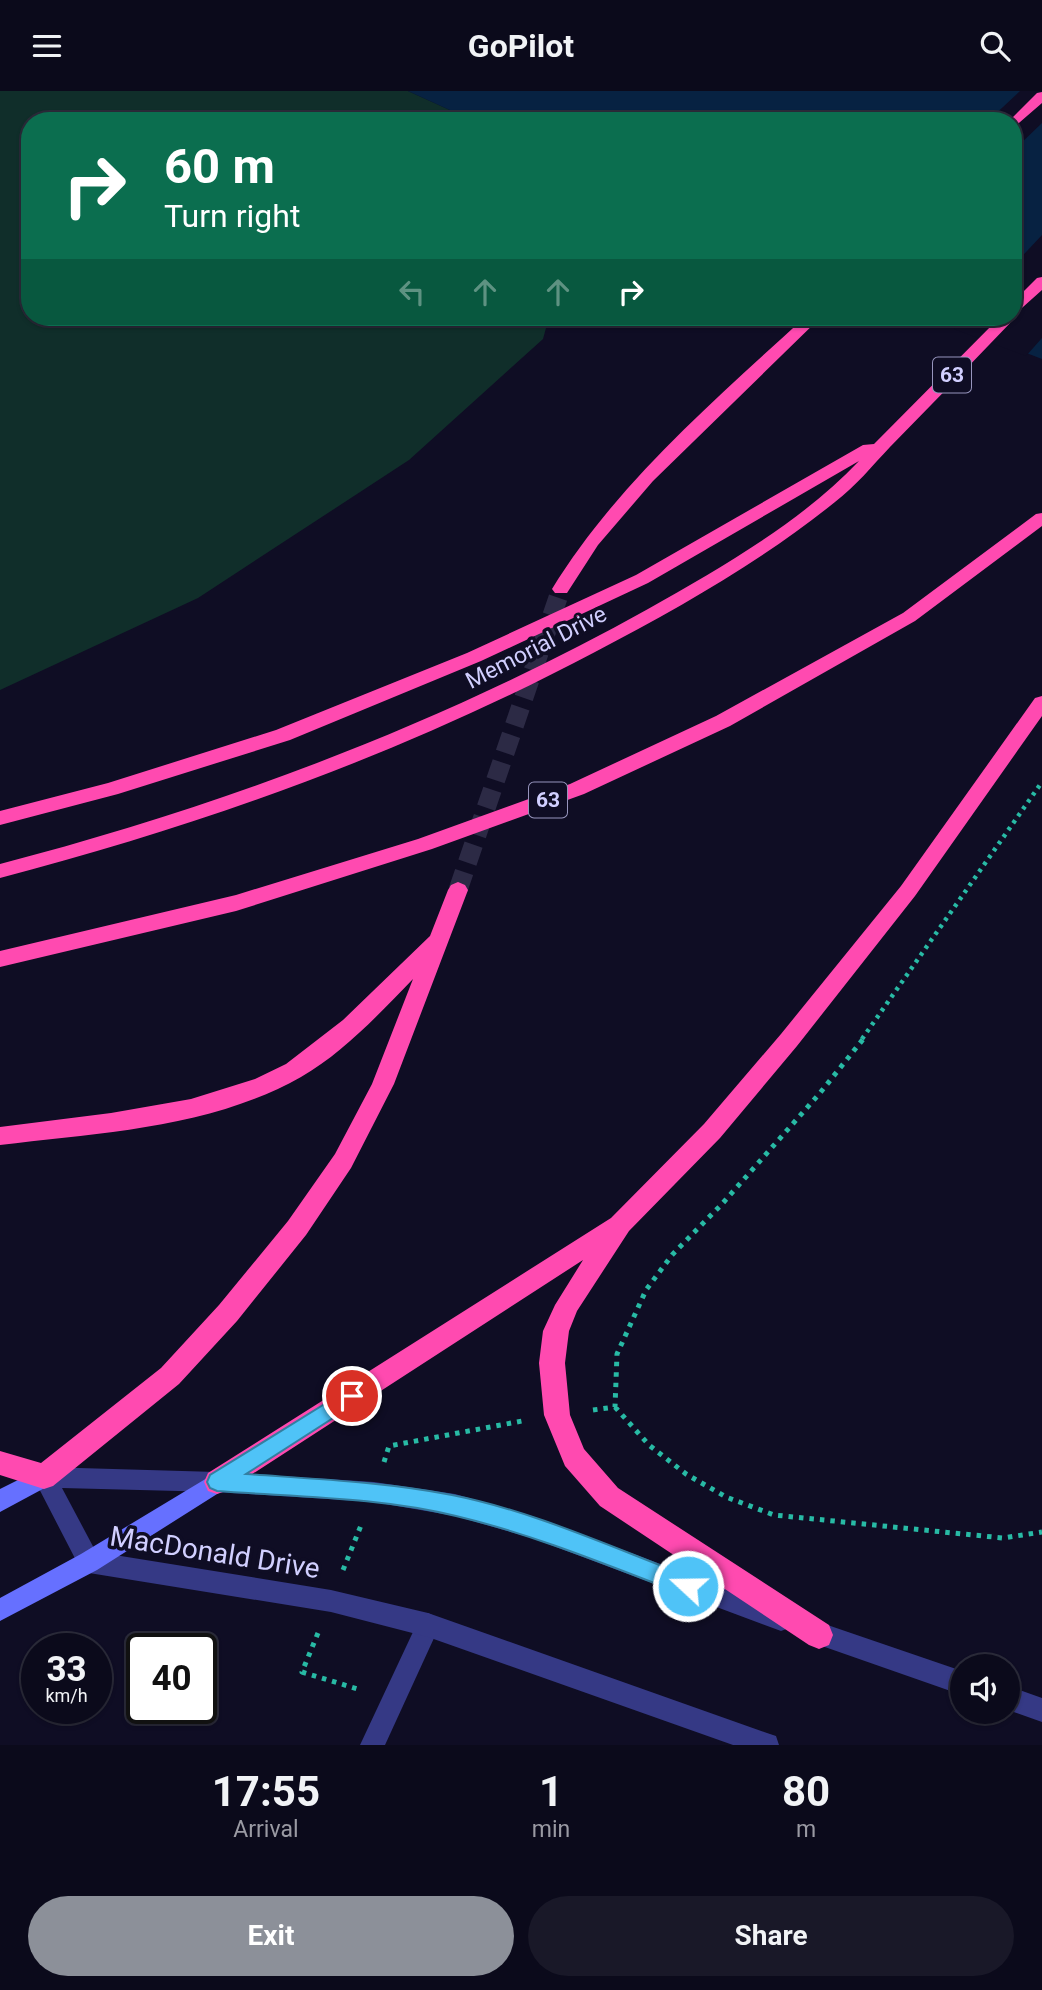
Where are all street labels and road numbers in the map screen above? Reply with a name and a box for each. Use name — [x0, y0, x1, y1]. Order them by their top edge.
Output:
road number: 63 — [933, 357, 971, 393]
street label: Memorial Drive — [461, 600, 611, 695]
road number: 63 — [529, 783, 567, 817]
street label: MacDonald Drive — [108, 1520, 322, 1585]

